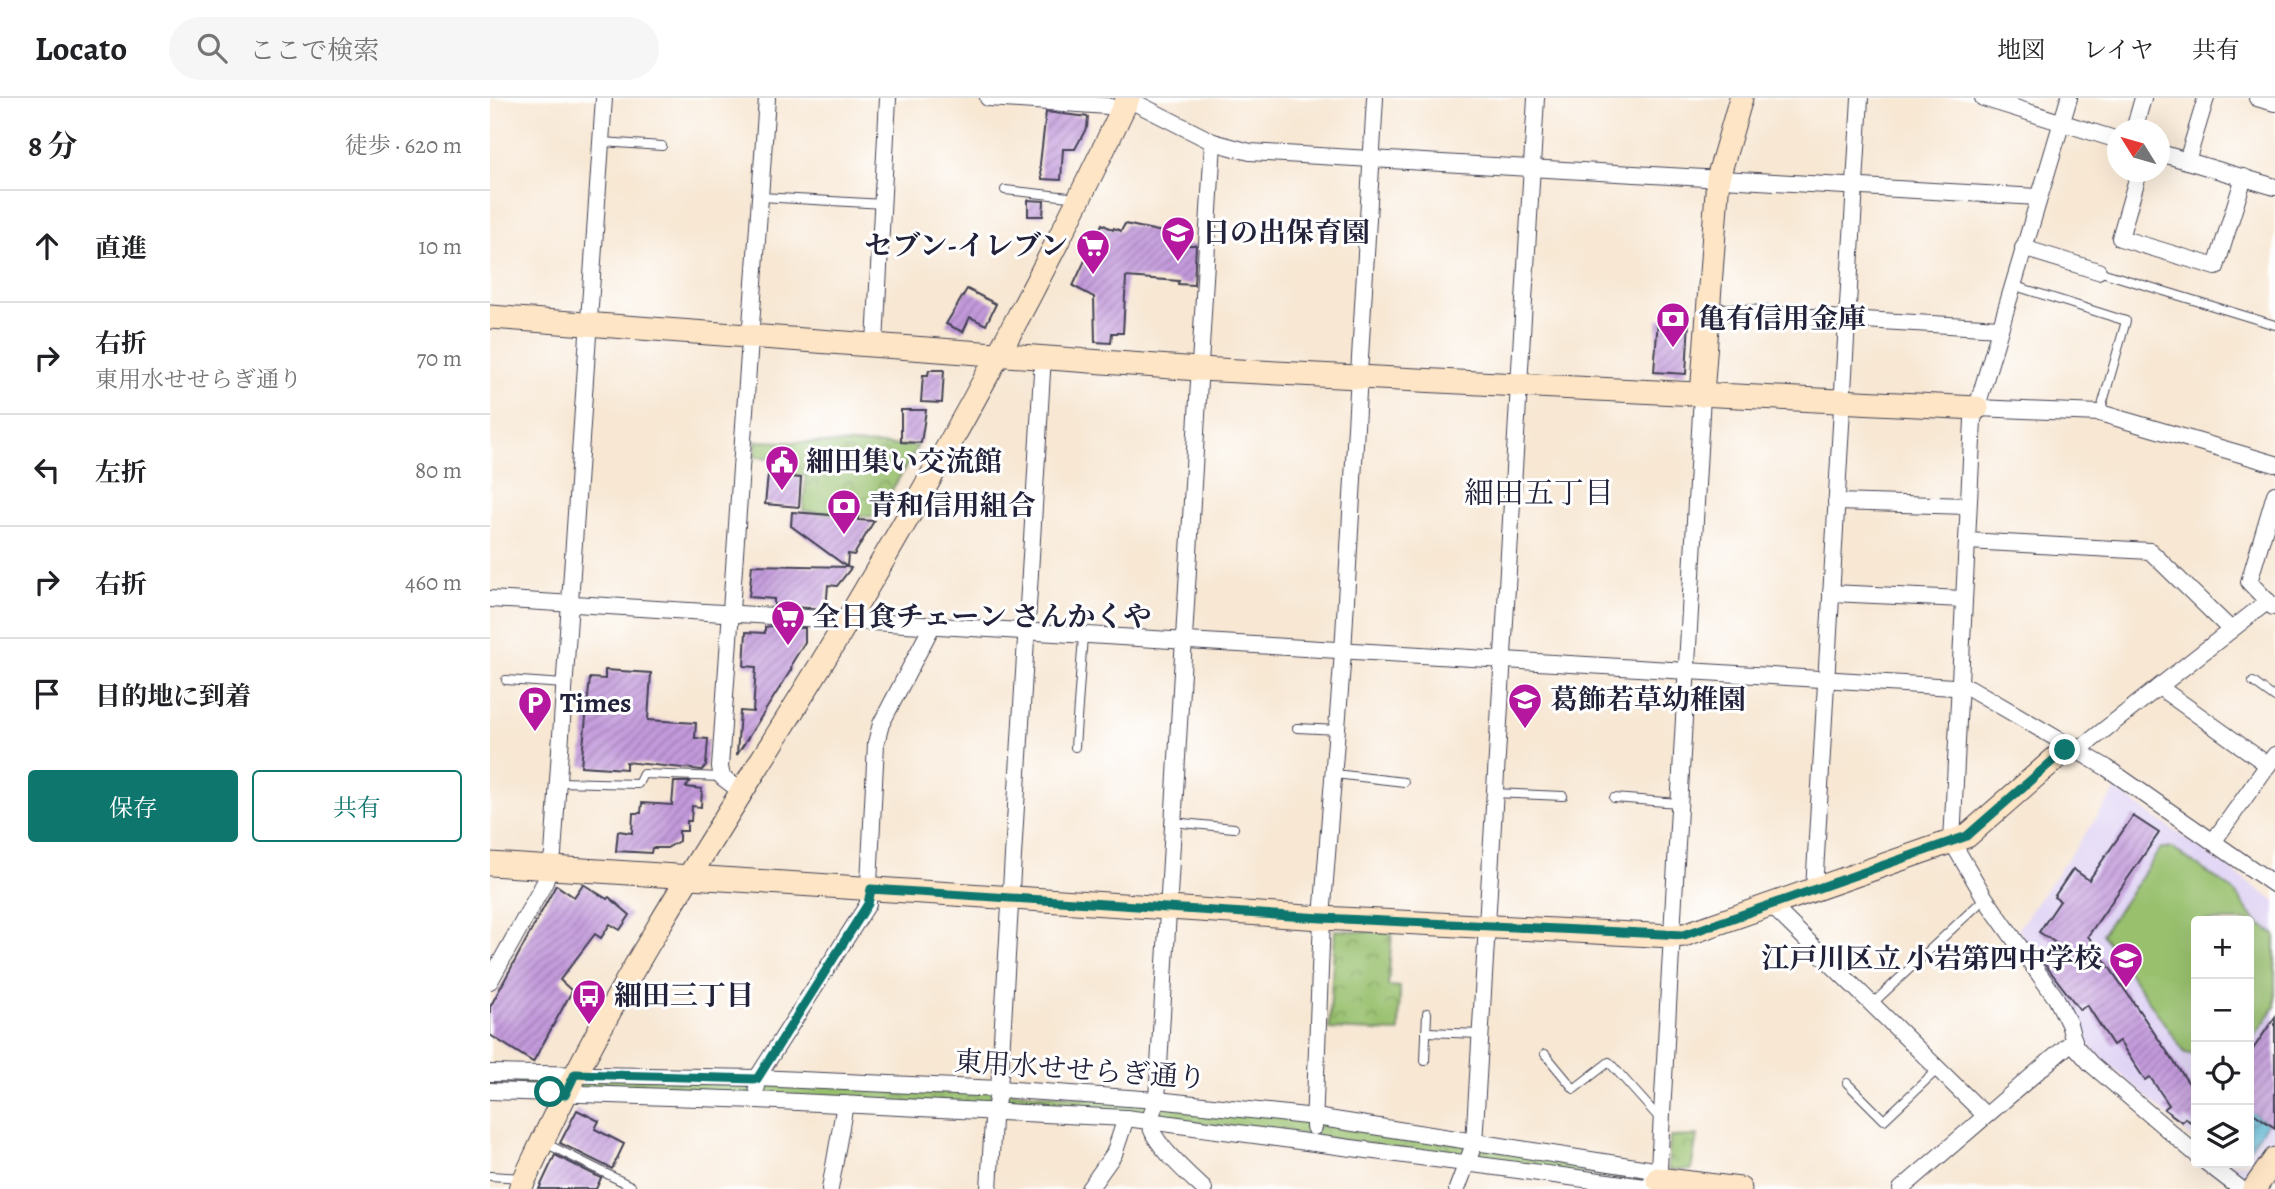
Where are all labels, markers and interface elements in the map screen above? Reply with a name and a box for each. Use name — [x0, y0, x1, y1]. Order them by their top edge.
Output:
search box — [169, 17, 659, 80]
text: Locato — [35, 26, 127, 71]
icon: search — [193, 29, 231, 67]
text: ここで検索 — [249, 33, 379, 68]
text: 地図 — [1997, 34, 2045, 66]
text: レイヤ — [2083, 34, 2154, 66]
text: 共有 — [2192, 34, 2240, 66]
north arrow — [2107, 119, 2170, 182]
text: 8 分 — [28, 126, 78, 166]
text: 徒歩 · 620 m — [345, 130, 462, 161]
school or university icon: 日の出保育園 — [1159, 214, 1197, 263]
place label: 日の出保育園 — [1202, 214, 1370, 252]
icon: ahead — [28, 227, 66, 265]
place label: セブン-イレブン — [864, 227, 1068, 265]
supermarket icon: セブン-イレブン — [1074, 227, 1112, 276]
text: 直進 — [95, 231, 147, 266]
text: 10 m — [418, 231, 462, 262]
bank icon: 亀有信用金庫 — [1654, 300, 1692, 349]
place label: 亀有信用金庫 — [1698, 300, 1866, 338]
text: 右折 — [95, 326, 147, 361]
icon: right — [28, 339, 66, 377]
text: 70 m — [416, 343, 462, 374]
text: 東用水せせらぎ通り — [95, 364, 302, 395]
public building icon: 細田集い交流館 — [763, 443, 801, 492]
place label: 細田集い交流館 — [806, 443, 1002, 481]
icon: left — [28, 451, 66, 489]
text: 左折 — [95, 455, 147, 490]
text: 80 m — [415, 455, 462, 486]
district label: 細田五丁目 — [1464, 473, 1614, 513]
bank icon: 青和信用組合 — [825, 487, 863, 536]
place label: 青和信用組合 — [868, 487, 1036, 525]
icon: right — [28, 563, 66, 601]
text: 右折 — [95, 567, 147, 602]
text: 460 m — [405, 567, 462, 598]
supermarket icon: 全日食チェーン さんかくや — [769, 598, 807, 647]
place label: 全日食チェーン さんかくや — [812, 598, 1151, 636]
icon: arrive — [28, 675, 66, 713]
text: 目的地に到着 — [95, 679, 251, 714]
school or university icon: 葛飾若草幼稚園 — [1506, 681, 1544, 730]
place label: 葛飾若草幼稚園 — [1550, 681, 1746, 719]
parking icon: Times — [516, 684, 554, 733]
place label: Times — [560, 684, 632, 722]
route end — [2049, 734, 2080, 765]
button: 保存 — [28, 770, 238, 842]
button: 共有 — [252, 770, 462, 842]
map controls — [2191, 916, 2254, 1168]
button: + — [2191, 916, 2254, 979]
place label: 江戸川区立 小岩第四中学校 — [1761, 940, 2102, 978]
school or university icon: 江戸川区立 小岩第四中学校 — [2107, 940, 2145, 989]
bus stop icon: 細田三丁目 — [570, 977, 608, 1026]
place label: 細田三丁目 — [614, 977, 754, 1015]
button: − — [2191, 979, 2254, 1042]
street label: 東用水せせらぎ通り — [953, 1042, 1207, 1098]
button: locate — [2191, 1042, 2254, 1105]
route start — [534, 1076, 565, 1107]
button: layers — [2191, 1105, 2254, 1168]

